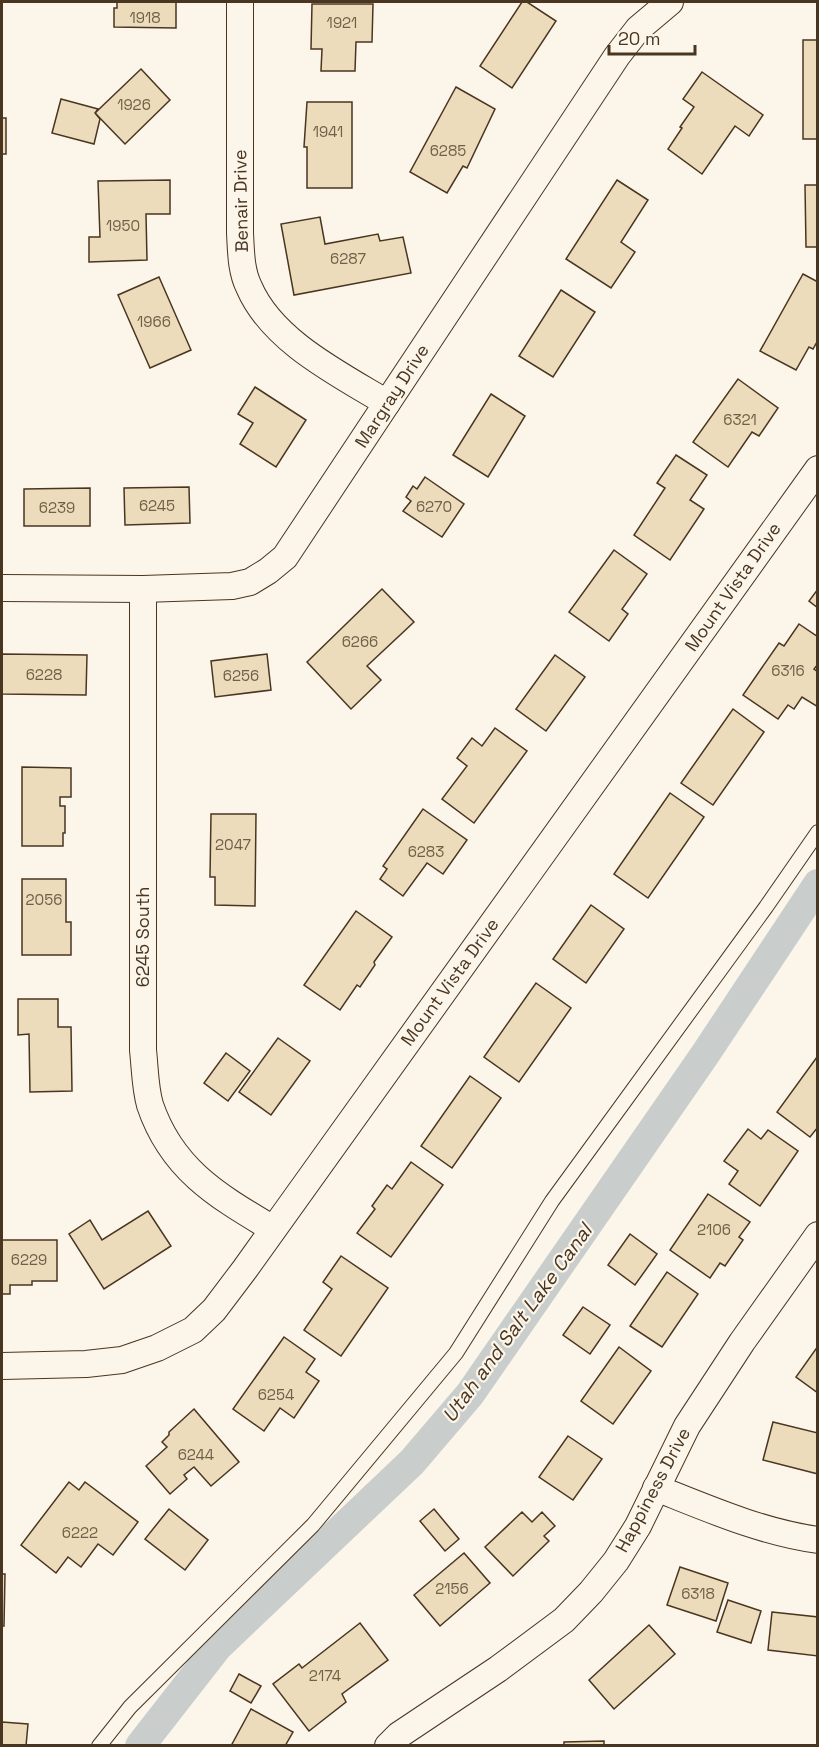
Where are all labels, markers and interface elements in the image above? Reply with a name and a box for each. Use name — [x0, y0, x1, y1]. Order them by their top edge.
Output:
house number: 1918 — [129, 8, 161, 27]
house number: 1921 — [327, 13, 357, 32]
scale bar — [609, 18, 694, 56]
text: 20 m — [618, 27, 661, 50]
house number: 1926 — [117, 95, 151, 114]
house number: 1941 — [313, 122, 343, 141]
house number: 6285 — [430, 141, 466, 160]
street label: Benair Drive — [228, 149, 253, 253]
house number: 1950 — [106, 216, 140, 235]
house number: 6287 — [330, 249, 366, 268]
house number: 1966 — [137, 312, 171, 331]
street label: Margray Drive — [349, 339, 434, 452]
house number: 6321 — [723, 410, 757, 429]
house number: 6245 — [139, 496, 175, 515]
house number: 6270 — [416, 497, 452, 516]
house number: 6239 — [39, 498, 75, 517]
street label: Mount Vista Drive — [679, 518, 786, 656]
house number: 6266 — [342, 632, 378, 651]
house number: 6316 — [771, 661, 805, 680]
house number: 6228 — [26, 665, 62, 684]
house number: 6256 — [223, 666, 259, 685]
house number: 2047 — [215, 835, 251, 854]
house number: 6283 — [408, 842, 444, 861]
street label: 6245 South — [131, 887, 154, 987]
house number: 2056 — [26, 890, 62, 909]
street label: Mount Vista Drive — [396, 913, 504, 1050]
water label: Utah and Salt Lake Canal — [436, 1217, 599, 1427]
house number: 2106 — [697, 1220, 731, 1239]
house number: 6229 — [11, 1250, 47, 1269]
house number: 6254 — [258, 1385, 294, 1404]
street label: Happiness Drive — [610, 1423, 695, 1556]
house number: 6244 — [178, 1445, 214, 1464]
house number: 6222 — [62, 1523, 98, 1542]
house number: 2156 — [435, 1579, 469, 1598]
house number: 6318 — [681, 1584, 715, 1603]
house number: 2174 — [309, 1666, 341, 1685]

